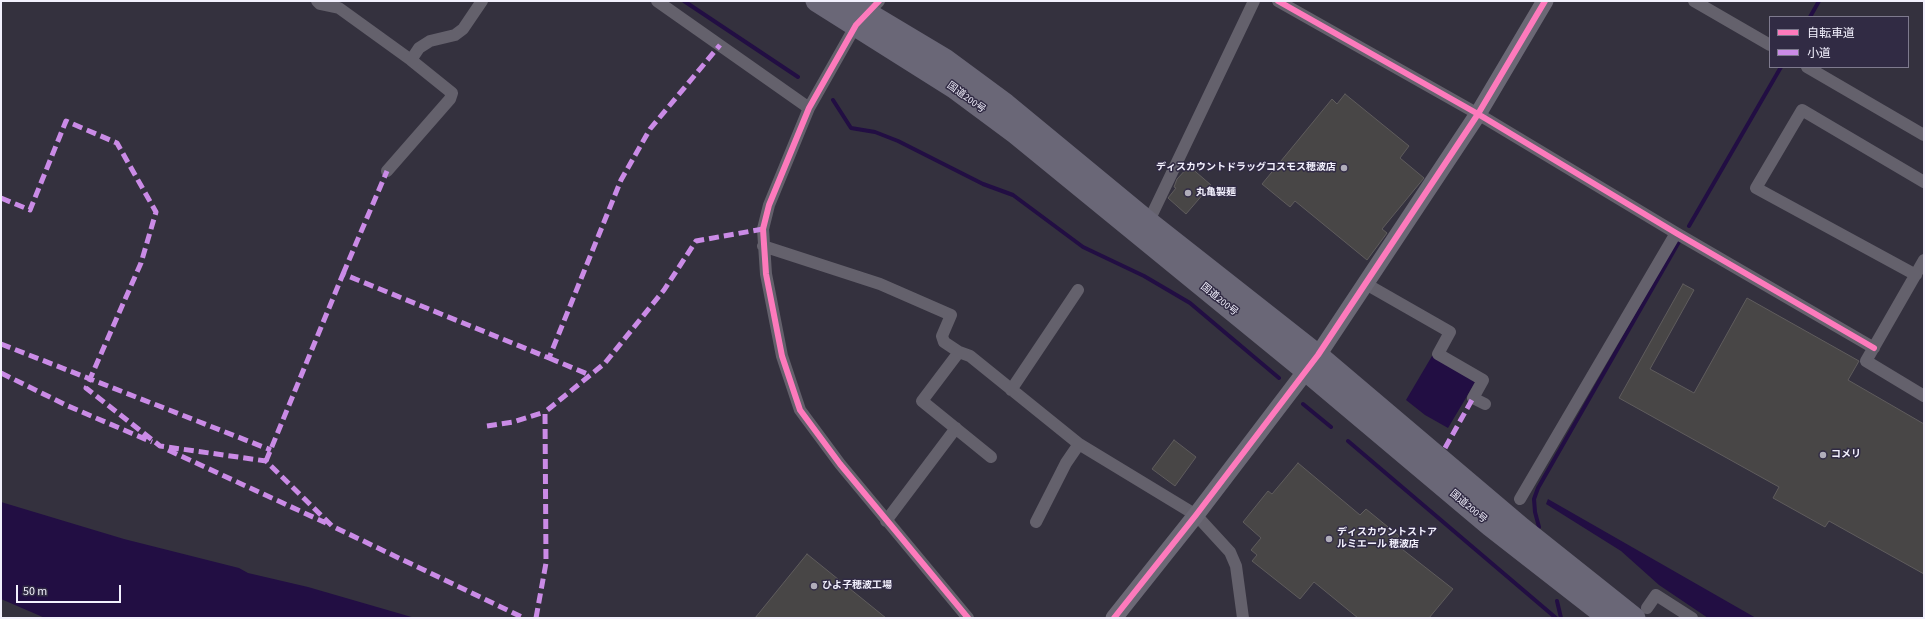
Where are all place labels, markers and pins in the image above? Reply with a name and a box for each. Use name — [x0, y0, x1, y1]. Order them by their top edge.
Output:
place label: ディスカウントドラッグコスモス穂波店 — [1156, 162, 1336, 174]
marker: ディスカウントドラッグコスモス穂波店 — [1339, 163, 1349, 173]
place label: 丸亀製麺 — [1196, 187, 1236, 199]
marker: 丸亀製麺 — [1183, 188, 1193, 198]
place label: コメリ — [1831, 449, 1861, 461]
marker: コメリ — [1818, 450, 1828, 460]
place label: ディスカウントストア ルミエール 穂波店 — [1337, 527, 1437, 550]
marker: ディスカウントストア ルミエール 穂波店 — [1324, 534, 1334, 544]
place label: ひよ子穂波工場 — [822, 580, 892, 592]
marker: ひよ子穂波工場 — [809, 581, 819, 591]

